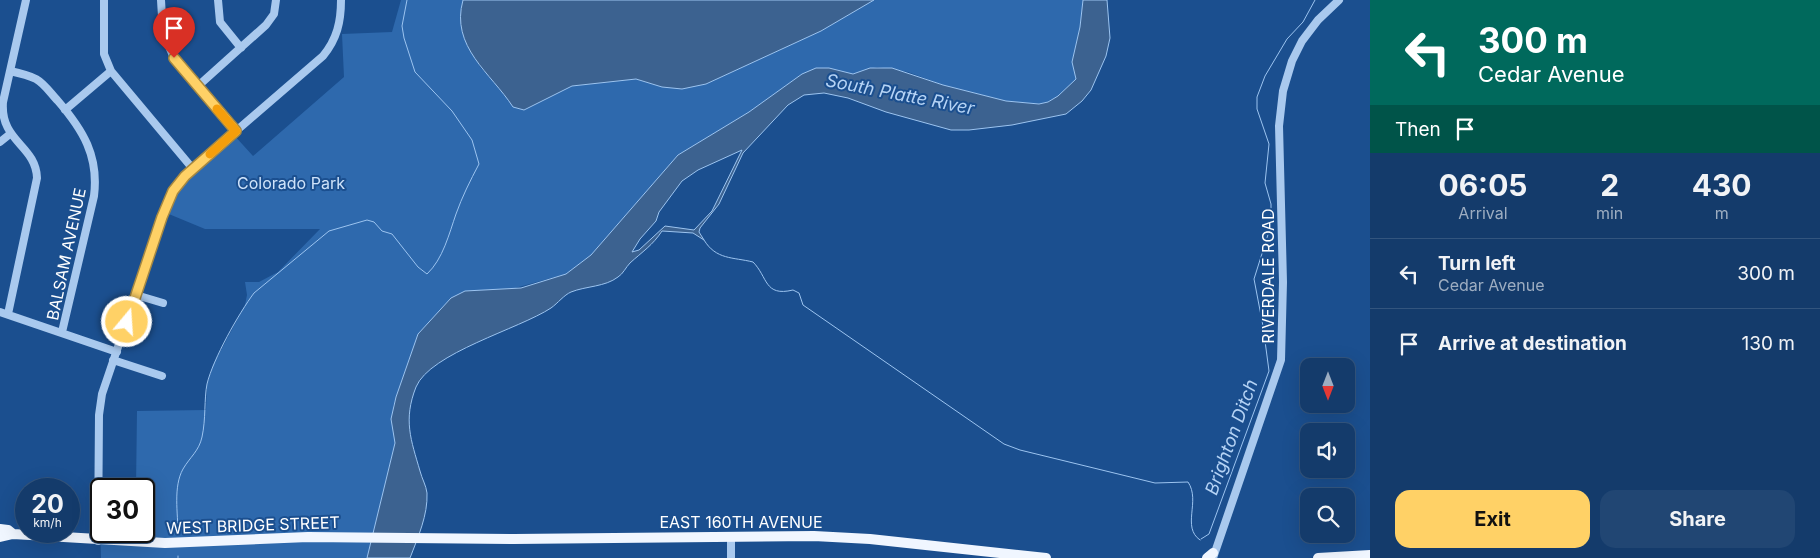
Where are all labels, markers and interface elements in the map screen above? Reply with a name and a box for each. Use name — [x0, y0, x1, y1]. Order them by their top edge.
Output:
pin — [153, 7, 195, 58]
icon: arrive — [160, 14, 188, 42]
text: 300 m — [1478, 19, 1588, 61]
icon: left — [1395, 20, 1460, 85]
text: Cedar Avenue — [1478, 61, 1624, 87]
water label: South Platte River — [824, 69, 977, 119]
icon: arrive — [1451, 115, 1479, 143]
text: Then — [1395, 118, 1441, 141]
text: 06:05 — [1438, 167, 1528, 203]
text: 2 — [1600, 167, 1619, 203]
text: 430 — [1692, 167, 1752, 203]
park label: Colorado Park — [237, 173, 345, 193]
street label: BALSAM AVENUE — [42, 186, 90, 322]
text: Arrival — [1458, 203, 1508, 223]
text: min — [1596, 203, 1623, 223]
text: m — [1715, 203, 1729, 223]
street label: RIVERDALE ROAD — [1258, 208, 1278, 344]
text: Turn left — [1438, 252, 1516, 275]
icon: left — [1395, 260, 1423, 288]
text: 300 m — [1737, 262, 1795, 285]
text: Cedar Avenue — [1438, 275, 1545, 295]
position arrow — [100, 295, 152, 347]
icon: arrive — [1395, 330, 1423, 358]
text: Arrive at destination — [1438, 332, 1627, 355]
text: 130 m — [1742, 332, 1795, 355]
north arrow — [1300, 358, 1355, 412]
map controls — [1300, 358, 1355, 543]
water label: Brighton Ditch — [1200, 376, 1262, 498]
button: sound — [1300, 423, 1355, 478]
speed limit sign: 30 — [90, 478, 155, 543]
button: search — [1300, 488, 1355, 543]
text: 20 — [31, 489, 64, 519]
button: Exit — [1395, 490, 1590, 548]
button: Share — [1600, 490, 1795, 548]
street label: WEST BRIDGE STREET — [166, 512, 340, 538]
street label: EAST 160TH AVENUE — [659, 512, 823, 532]
text: km/h — [33, 515, 62, 530]

